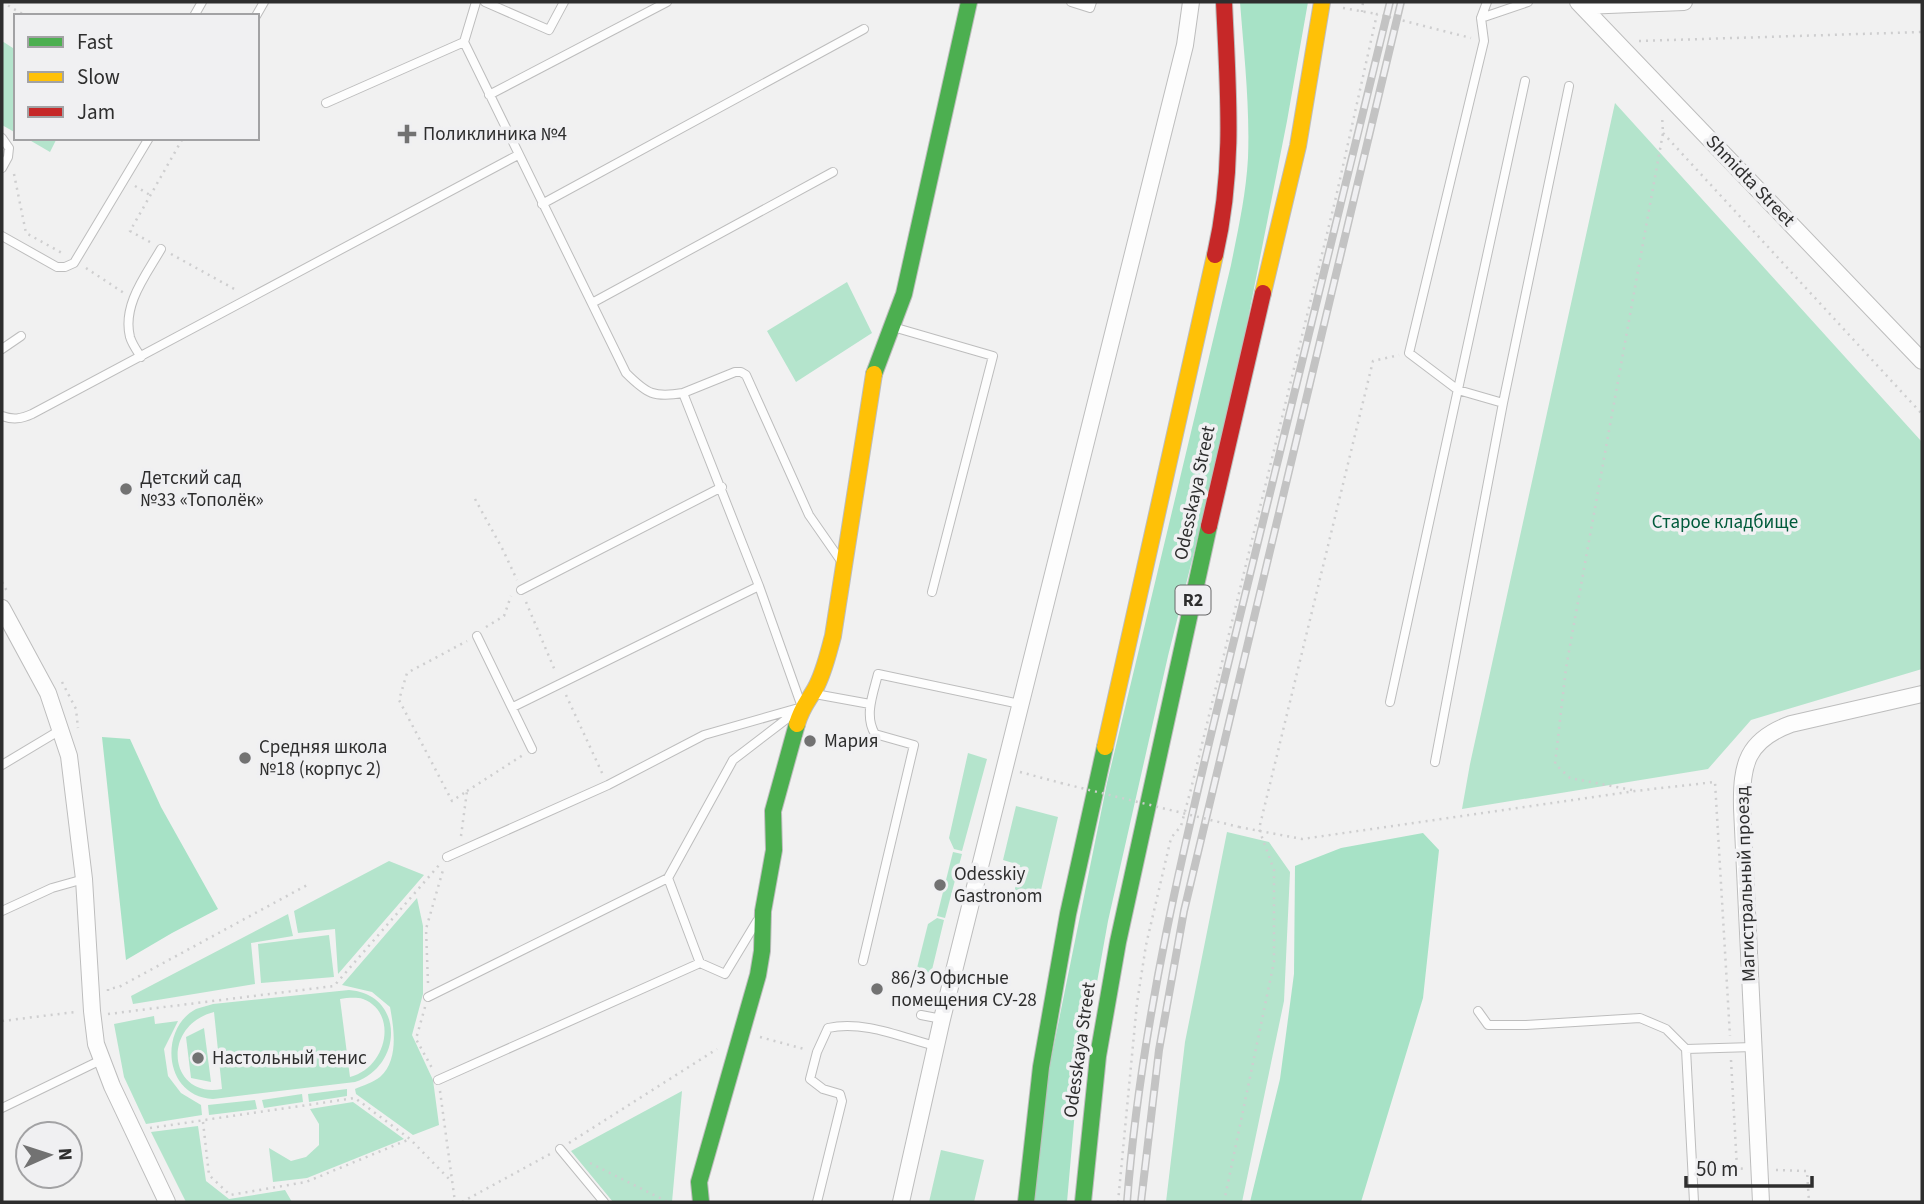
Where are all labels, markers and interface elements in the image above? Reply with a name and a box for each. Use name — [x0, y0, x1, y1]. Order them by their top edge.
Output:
legend — [14, 14, 259, 140]
text: Fast — [77, 27, 113, 57]
text: Slow — [77, 62, 120, 92]
text: Jam — [77, 97, 115, 127]
place label: Поликлиника №4 — [423, 121, 567, 148]
marker: Поликлиника №4 — [397, 124, 417, 144]
street label: Shmidta Street — [1699, 129, 1801, 233]
street label: Odesskaya Street — [1168, 423, 1223, 563]
place label: Детский сад №33 «Тополёк» — [140, 465, 264, 514]
marker: Детский сад №33 «Тополёк» — [118, 481, 134, 497]
park label: Старое кладбище — [1652, 509, 1798, 536]
road number: R2 — [1176, 586, 1210, 614]
place label: Мария — [824, 728, 878, 755]
marker: Мария — [802, 733, 818, 749]
place label: Средняя школа №18 (корпус 2) — [259, 734, 387, 783]
marker: Средняя школа №18 (корпус 2) — [237, 750, 253, 766]
street label: Магистральный проезд — [1729, 786, 1763, 982]
place label: Odesskiy Gastronom — [954, 861, 1042, 910]
marker: Odesskiy Gastronom — [932, 877, 948, 893]
place label: 86/3 Офисные помещения СУ-28 — [891, 965, 1037, 1014]
street label: Odesskaya Street — [1057, 980, 1103, 1120]
marker: 86/3 Офисные помещения СУ-28 — [869, 981, 885, 997]
place label: Настольный тенис — [212, 1045, 367, 1072]
marker: Настольный тенис — [190, 1050, 206, 1066]
north arrow — [14, 1120, 84, 1190]
scale bar — [1686, 1144, 1812, 1188]
text: N — [51, 1147, 78, 1161]
text: 50 m — [1696, 1154, 1738, 1184]

